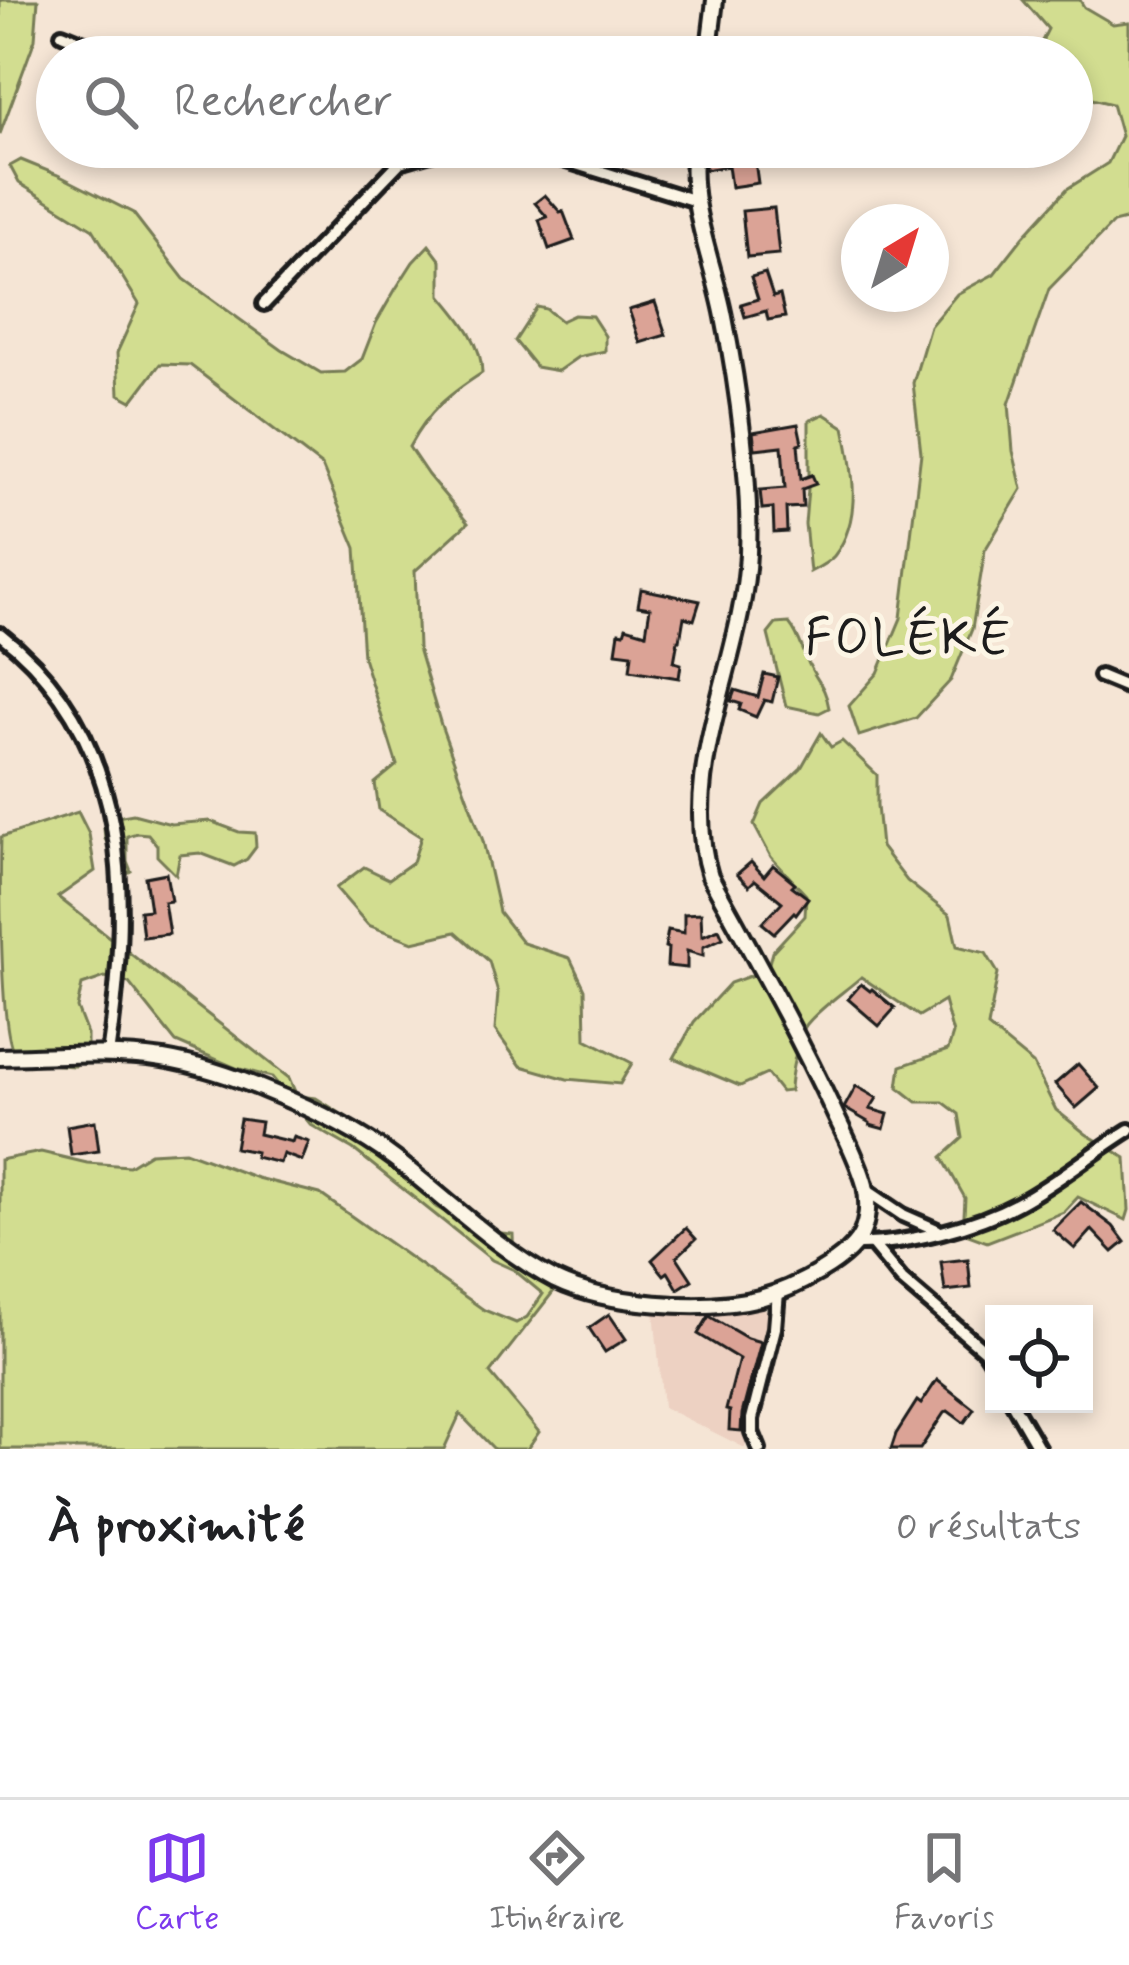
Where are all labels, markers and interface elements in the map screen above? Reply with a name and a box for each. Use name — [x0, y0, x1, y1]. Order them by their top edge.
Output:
search box — [36, 36, 1093, 168]
icon: search — [78, 69, 144, 135]
text: Rechercher — [174, 73, 393, 132]
north arrow — [841, 204, 949, 312]
district label: FOLÉKÉ — [805, 605, 1013, 673]
map controls — [985, 1305, 1093, 1413]
button: locate — [985, 1305, 1093, 1413]
text: À proximité — [48, 1494, 304, 1560]
text: 0 résultats — [896, 1502, 1081, 1553]
tab: Carte — [135, 1825, 219, 1941]
tab: Itinéraire — [489, 1825, 624, 1941]
tab: Favoris — [894, 1825, 994, 1941]

